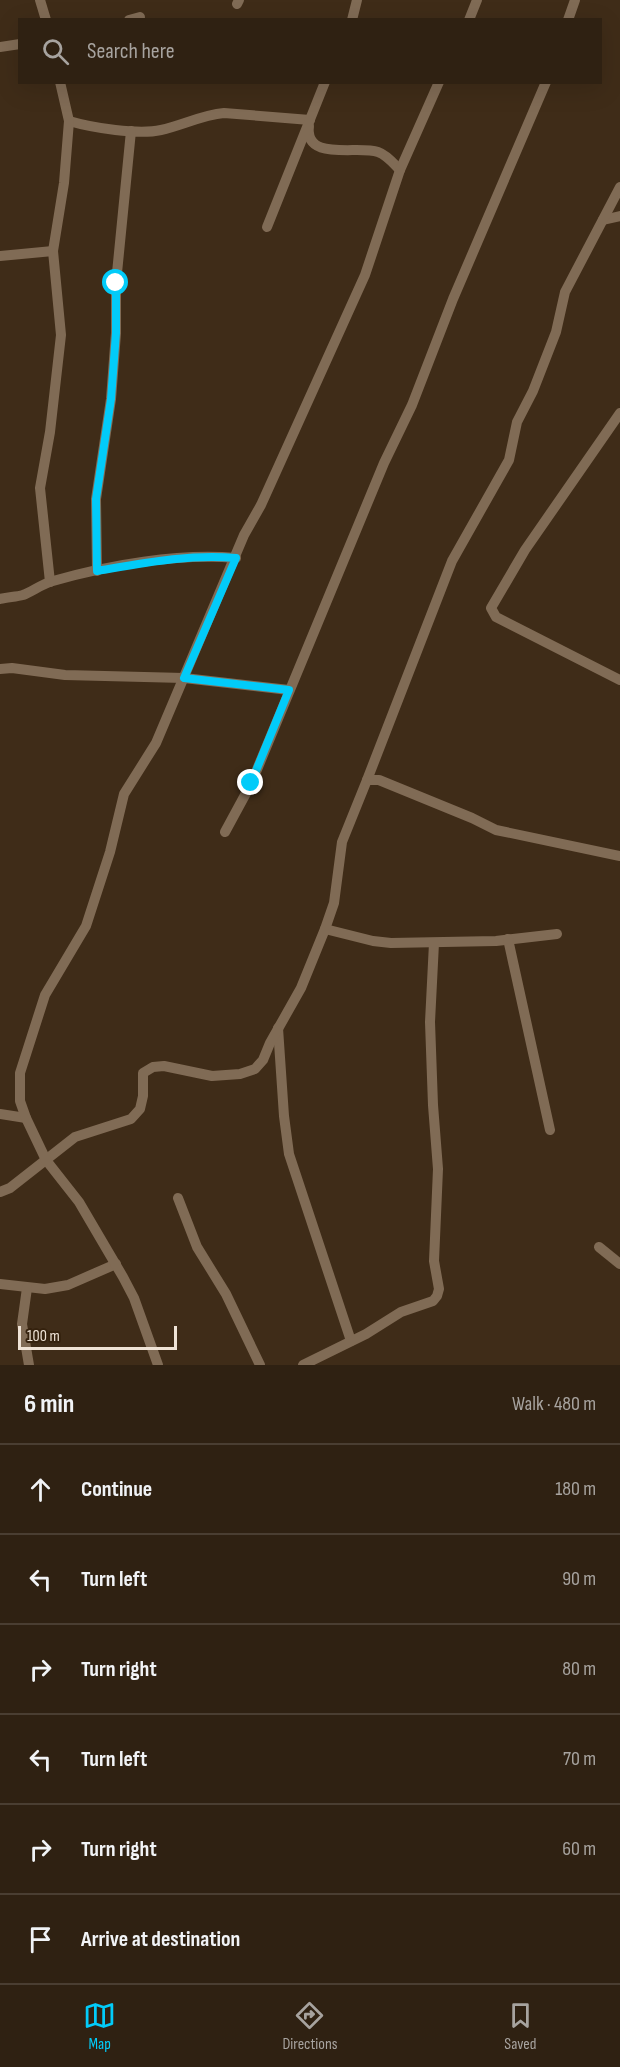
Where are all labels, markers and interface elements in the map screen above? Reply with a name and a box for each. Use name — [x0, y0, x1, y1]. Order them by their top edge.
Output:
search box — [18, 18, 602, 84]
icon: search — [39, 35, 72, 68]
text: Search here — [87, 38, 174, 65]
route start — [102, 269, 128, 295]
route end — [237, 769, 263, 795]
scale bar — [18, 1323, 177, 1350]
text: 100 m — [27, 1327, 60, 1346]
text: 6 min — [24, 1389, 74, 1420]
text: Walk · 480 m — [512, 1392, 596, 1416]
icon: ahead — [24, 1473, 57, 1506]
text: Continue — [81, 1476, 152, 1503]
text: 180 m — [555, 1477, 596, 1501]
icon: left — [24, 1563, 57, 1596]
text: Turn left — [81, 1566, 147, 1593]
text: 90 m — [562, 1567, 596, 1591]
icon: right — [24, 1653, 57, 1686]
text: Turn right — [81, 1656, 157, 1683]
text: 80 m — [562, 1657, 596, 1681]
icon: left — [24, 1743, 57, 1776]
text: Turn left — [81, 1746, 147, 1773]
text: 70 m — [563, 1747, 596, 1771]
icon: right — [24, 1833, 57, 1866]
text: Turn right — [81, 1836, 157, 1863]
text: 60 m — [562, 1837, 596, 1861]
icon: arrive — [24, 1923, 57, 1956]
text: Arrive at destination — [81, 1926, 240, 1953]
tab: Map — [83, 1999, 116, 2054]
tab: Directions — [282, 1999, 338, 2054]
tab: Saved — [504, 1999, 537, 2054]

